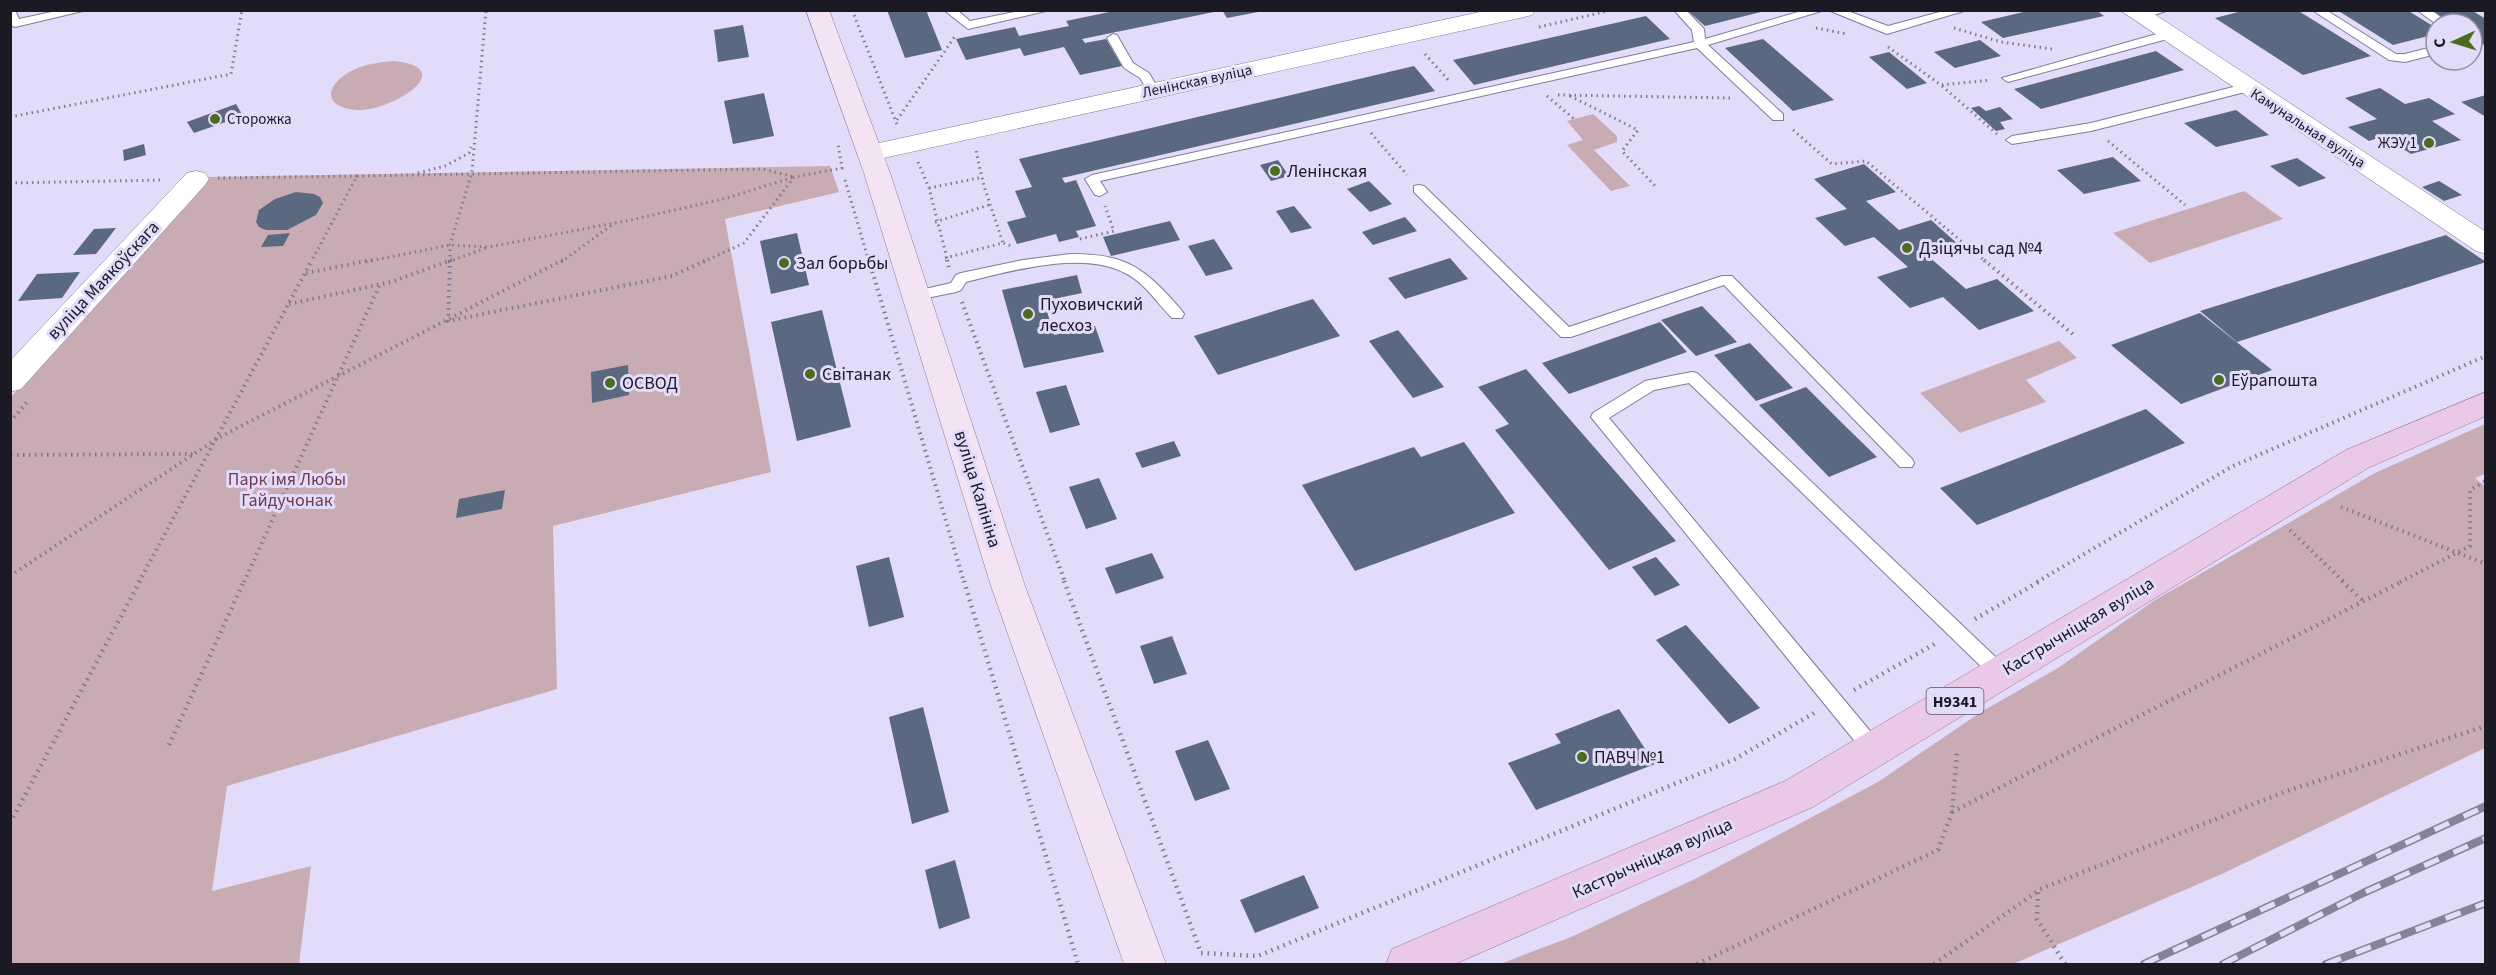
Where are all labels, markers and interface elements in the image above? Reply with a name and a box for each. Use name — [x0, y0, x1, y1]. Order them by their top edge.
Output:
north arrow — [2424, 12, 2484, 72]
text: С — [2429, 38, 2451, 48]
street label: Ленінская вуліца — [1140, 60, 1254, 103]
street label: Камунальная вуліца — [2246, 83, 2369, 173]
place label: Сторожка — [227, 109, 292, 130]
marker: Сторожка — [208, 112, 222, 126]
place label: ЖЭУ 1 — [2378, 133, 2417, 154]
marker: ЖЭУ 1 — [2422, 136, 2436, 150]
place label: Ленінская — [1287, 159, 1367, 184]
marker: Ленінская — [1268, 164, 1282, 178]
street label: вуліца Маякоўскага — [42, 215, 165, 345]
place label: Дзіцячы сад №4 — [1919, 236, 2043, 261]
marker: Дзіцячы сад №4 — [1900, 241, 1914, 255]
place label: Зал борьбы — [796, 251, 888, 276]
marker: Зал борьбы — [777, 256, 791, 270]
place label: Пуховичский лесхоз — [1040, 292, 1143, 338]
marker: Пуховичский лесхоз — [1021, 307, 1035, 321]
place label: Світанак — [822, 362, 891, 387]
marker: Світанак — [803, 367, 817, 381]
place label: Еўрапошта — [2231, 368, 2318, 393]
place label: ОСВОД — [622, 371, 678, 396]
marker: Еўрапошта — [2212, 373, 2226, 387]
marker: ОСВОД — [603, 376, 617, 390]
street label: вуліца Калініна — [948, 427, 1007, 551]
park label: Парк імя Любы Гайдучонак — [228, 467, 346, 513]
street label: Кастрычніцкая вуліца — [1998, 571, 2159, 682]
road number: Н9341 — [1926, 688, 1984, 714]
place label: ПАВЧ №1 — [1594, 745, 1665, 770]
marker: ПАВЧ №1 — [1575, 750, 1589, 764]
street label: Кастрычніцкая вуліца — [1568, 812, 1736, 905]

